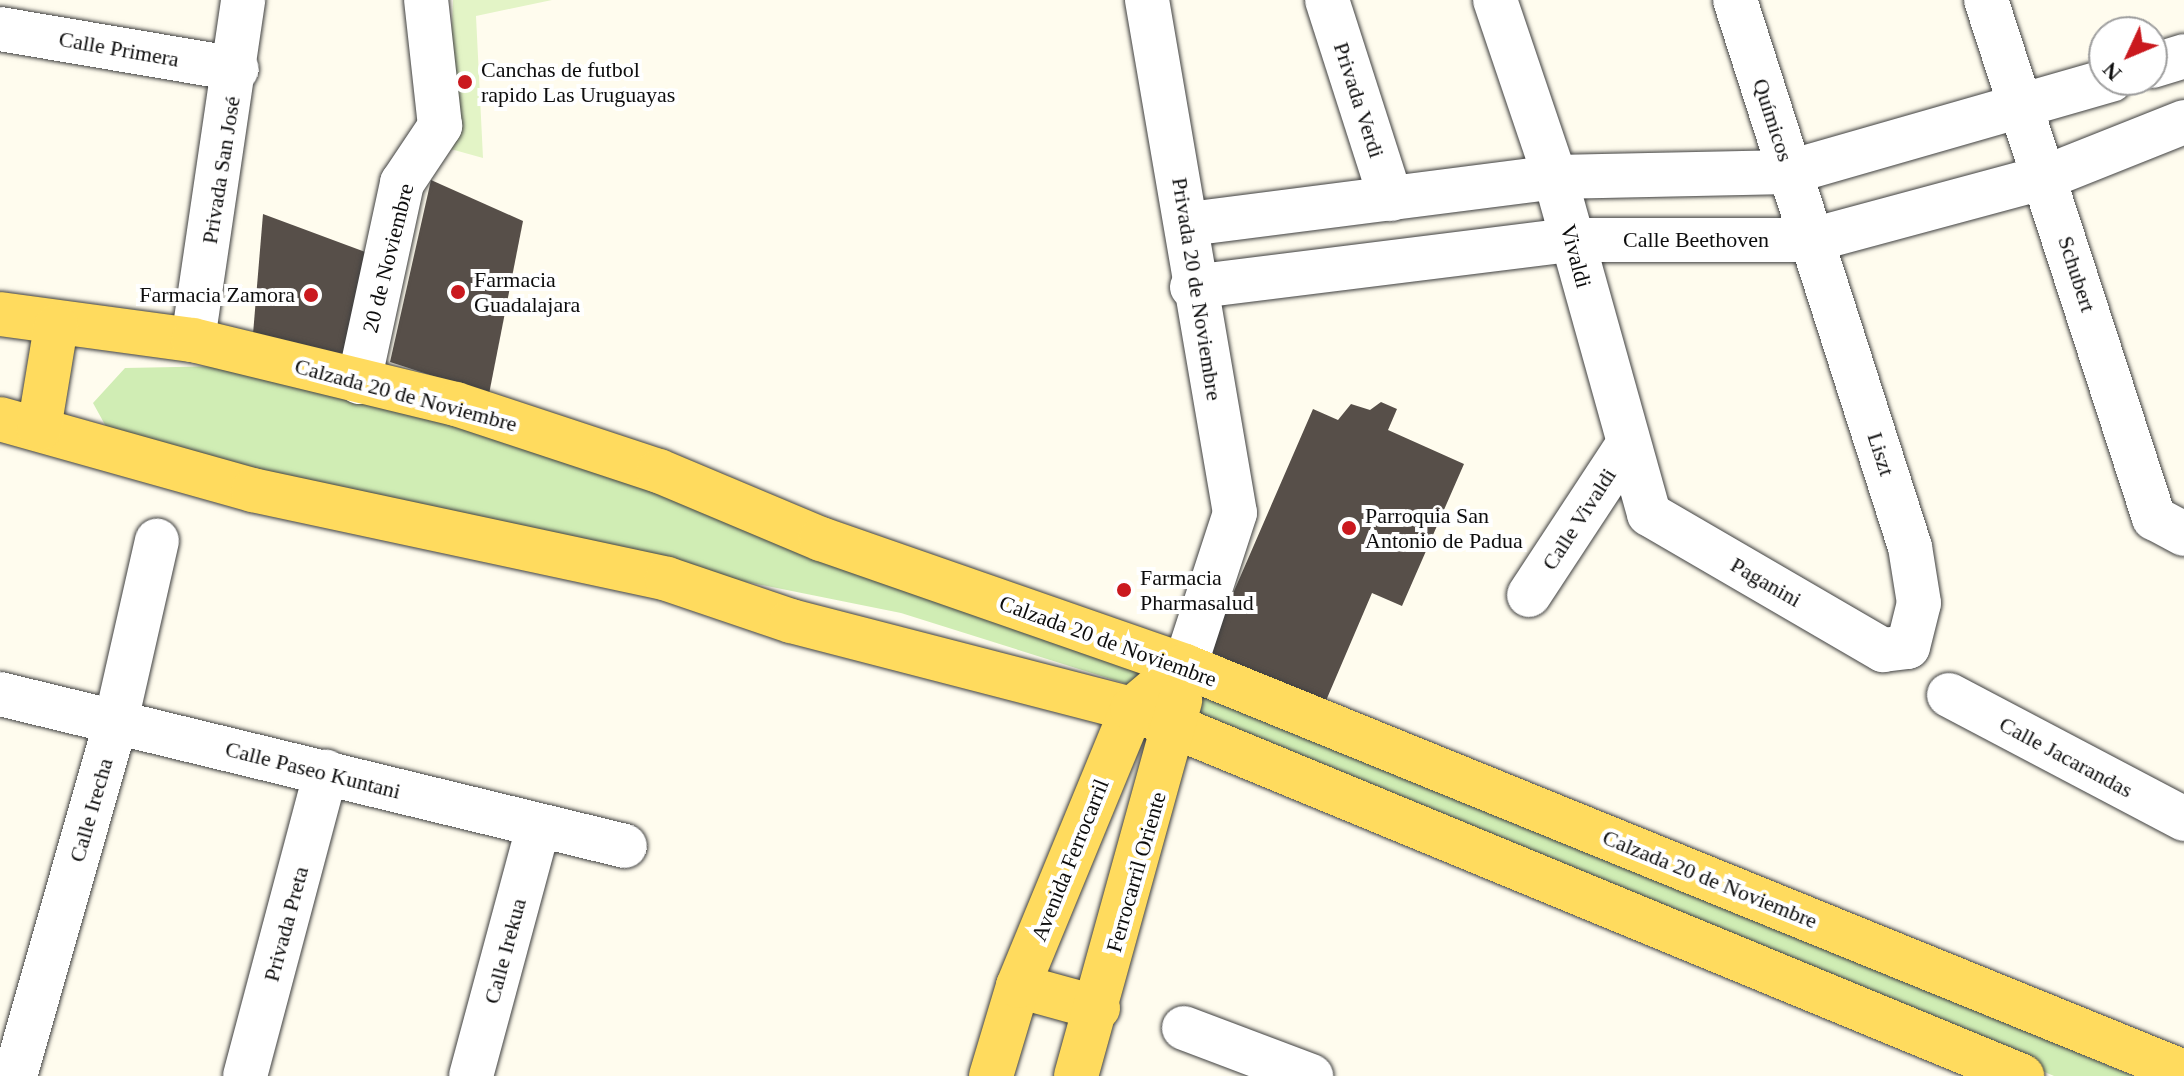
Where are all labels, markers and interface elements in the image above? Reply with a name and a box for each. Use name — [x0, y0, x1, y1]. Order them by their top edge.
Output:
north arrow — [2088, 16, 2168, 96]
street label: Calle Primera — [57, 25, 181, 73]
street label: Privada Verdi — [1328, 39, 1390, 161]
place label: Canchas de futbol rapido Las Uruguayas — [481, 56, 675, 108]
text: N — [2097, 57, 2126, 86]
marker: Canchas de futbol rapido Las Uruguayas — [456, 73, 474, 91]
street label: Químicos — [1747, 75, 1799, 165]
street label: Privada San José — [196, 94, 246, 246]
street label: Privada 20 de Noviembre — [1166, 176, 1228, 402]
street label: 20 de Noviembre — [357, 181, 419, 335]
street label: Vivaldi — [1555, 221, 1597, 291]
street label: Calle Beethoven — [1623, 227, 1769, 253]
street label: Schubert — [2052, 233, 2102, 315]
place label: Farmacia Guadalajara — [474, 266, 580, 318]
place label: Farmacia Zamora — [139, 282, 295, 308]
marker: Farmacia Guadalajara — [449, 283, 467, 301]
marker: Farmacia Zamora — [302, 286, 320, 304]
street label: Calzada 20 de Noviembre — [292, 353, 520, 437]
street label: Liszt — [1862, 429, 1900, 479]
street label: Calle Vivaldi — [1536, 463, 1622, 575]
place label: Parroquia San Antonio de Padua — [1365, 502, 1523, 554]
marker: Parroquia San Antonio de Padua — [1340, 519, 1358, 537]
street label: Paganini — [1726, 551, 1806, 613]
place label: Farmacia Pharmasalud — [1140, 564, 1254, 616]
marker: Farmacia Pharmasalud — [1115, 581, 1133, 599]
street label: Calzada 20 de Noviembre — [996, 589, 1220, 693]
street label: Calle Jacarandas — [1995, 711, 2137, 803]
street label: Calle Paseo Kuntani — [223, 735, 403, 805]
street label: Calle Irecha — [64, 755, 118, 865]
street label: Avenida Ferrocarril — [1025, 775, 1115, 945]
street label: Ferrocarril Oriente — [1100, 789, 1172, 955]
street label: Calzada 20 de Noviembre — [1599, 824, 1821, 934]
street label: Privada Preta — [258, 864, 314, 984]
street label: Calle Irekua — [478, 895, 532, 1007]

